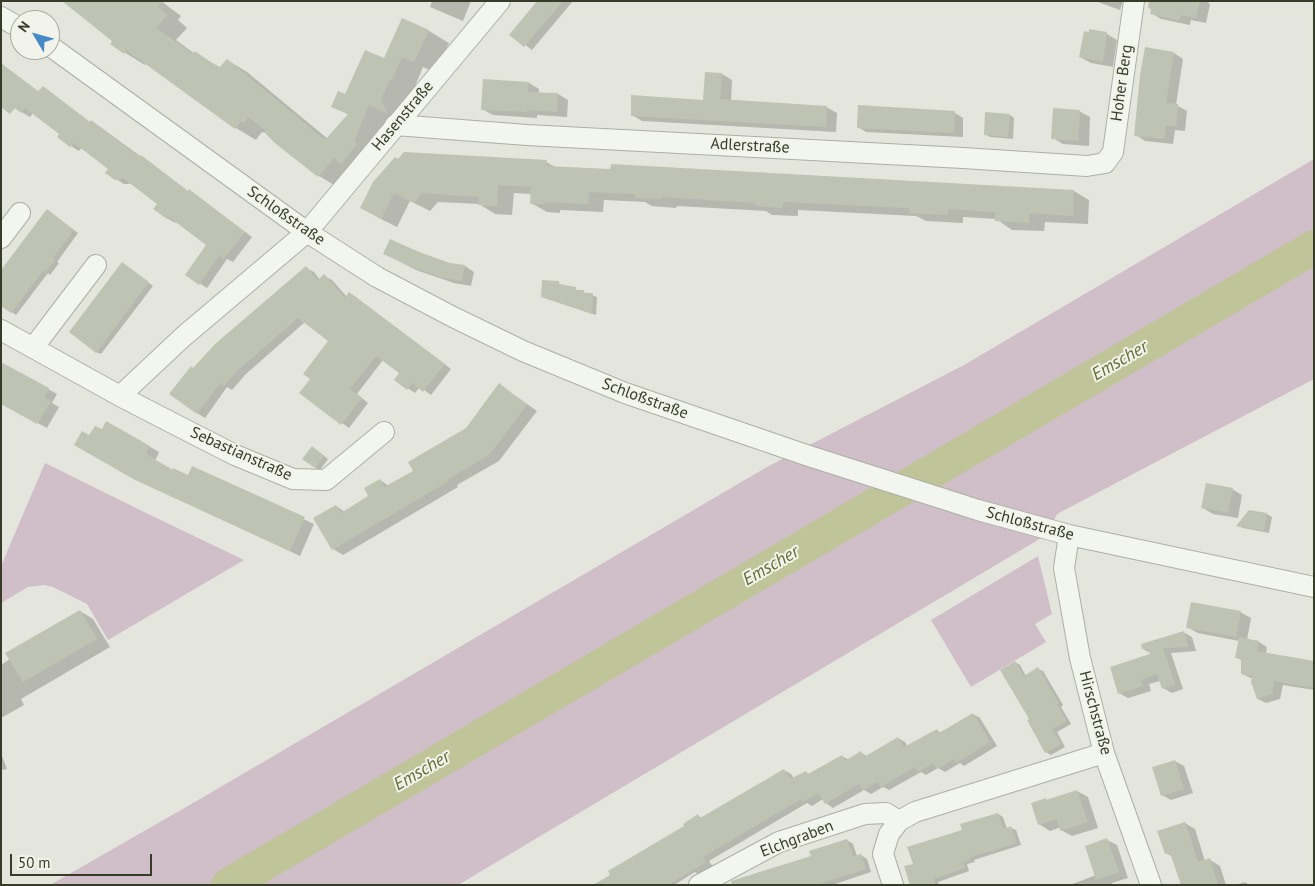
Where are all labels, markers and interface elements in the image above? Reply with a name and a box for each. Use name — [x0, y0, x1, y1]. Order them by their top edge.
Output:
north arrow — [10, 10, 60, 60]
text: N — [14, 17, 34, 36]
street label: Hoher Berg — [1107, 43, 1137, 123]
street label: Hasenstraße — [368, 77, 438, 155]
street label: Adlerstraße — [710, 134, 790, 158]
street label: Schloßstraße — [244, 182, 328, 250]
water label: Emscher — [1088, 336, 1152, 386]
street label: Schloßstraße — [599, 375, 691, 423]
street label: Sebastianstraße — [187, 423, 295, 485]
street label: Schloßstraße — [984, 503, 1076, 545]
water label: Emscher — [739, 541, 803, 591]
street label: Hirschstraße — [1075, 669, 1115, 757]
water label: Emscher — [390, 746, 454, 796]
street label: Elchgraben — [758, 816, 836, 862]
scale bar — [12, 844, 155, 876]
text: 50 m — [18, 853, 51, 872]

